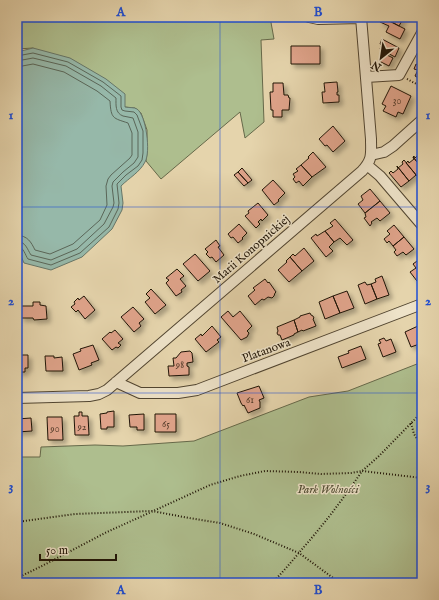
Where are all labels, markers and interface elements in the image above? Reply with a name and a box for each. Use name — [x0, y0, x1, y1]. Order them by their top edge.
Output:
text: A — [116, 4, 127, 21]
text: B — [314, 4, 323, 21]
north arrow — [361, 38, 401, 78]
text: N — [368, 57, 385, 75]
house number: 30 — [393, 95, 401, 108]
text: 1 — [9, 107, 14, 124]
text: 1 — [426, 107, 431, 124]
street label: Marii Konopnickiej — [210, 212, 294, 288]
text: 2 — [8, 293, 14, 310]
text: 2 — [425, 293, 431, 310]
street label: Platanowa — [240, 335, 293, 366]
house number: 98 — [175, 359, 184, 372]
house number: 61 — [246, 394, 254, 407]
house number: 65 — [162, 418, 170, 431]
house number: 92 — [76, 421, 87, 434]
house number: 90 — [49, 423, 60, 436]
text: 3 — [9, 478, 14, 495]
text: 3 — [426, 478, 431, 495]
park label: Park Wolności — [297, 482, 360, 497]
scale bar — [40, 536, 116, 562]
text: 50 m — [46, 543, 68, 558]
text: A — [116, 582, 127, 599]
text: B — [314, 582, 323, 599]

